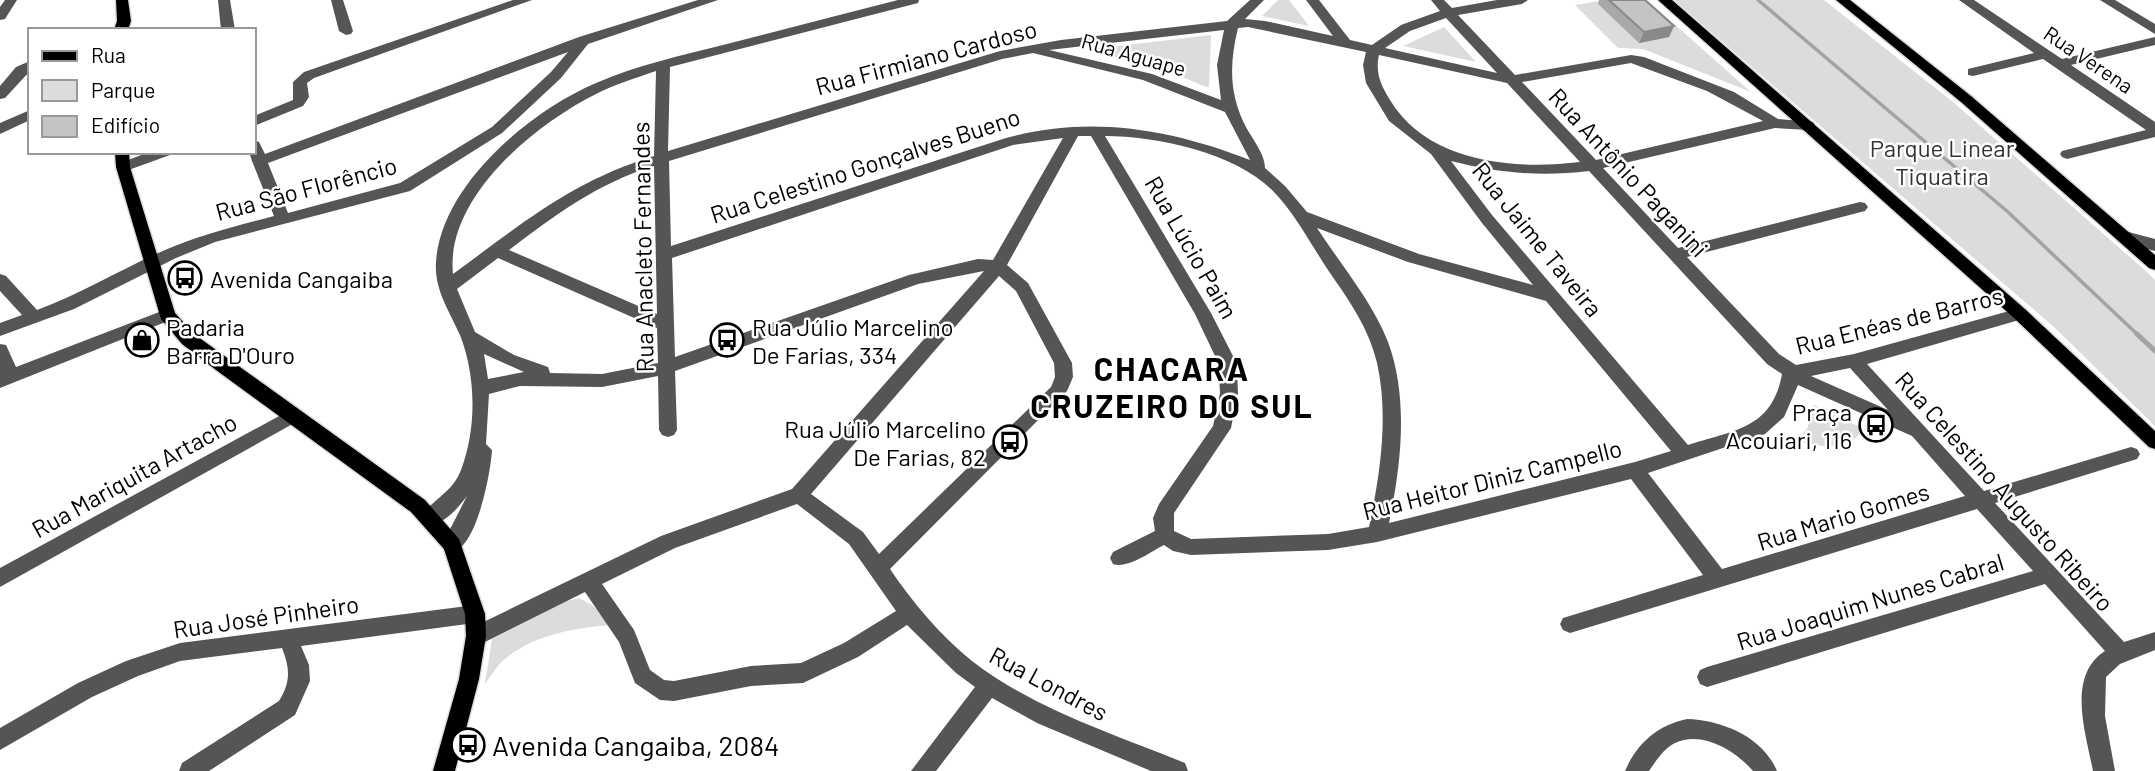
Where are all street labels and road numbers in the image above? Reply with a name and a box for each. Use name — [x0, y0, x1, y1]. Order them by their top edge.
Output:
street label: Rua Firmiano Cardoso — [812, 13, 1040, 101]
street label: Rua Verena — [2040, 20, 2138, 98]
street label: Rua Aguape — [1079, 27, 1189, 81]
street label: Rua Antônio Paganini — [1543, 82, 1715, 262]
street label: Rua Celestino Gonçalves Bueno — [706, 101, 1024, 229]
street label: Rua Anacleto Fernandes — [625, 121, 659, 373]
street label: Rua São Florêncio — [212, 150, 400, 226]
street label: Rua Jaime Taveira — [1467, 156, 1609, 322]
street label: Rua Lúcio Paim — [1139, 170, 1245, 324]
street label: Rua Enéas de Barros — [1792, 280, 2006, 360]
street label: Rua Celestino Augusto Ribeiro — [1890, 365, 2120, 617]
street label: Rua Mariquita Artacho — [26, 407, 242, 543]
street label: Rua Heitor Diniz Campello — [1359, 433, 1625, 525]
street label: Rua Mario Gomes — [1753, 476, 1933, 556]
street label: Rua Joaquim Nunes Cabral — [1733, 547, 2007, 655]
street label: Rua José Pinheiro — [171, 589, 361, 643]
street label: Rua Londres — [985, 640, 1113, 726]

